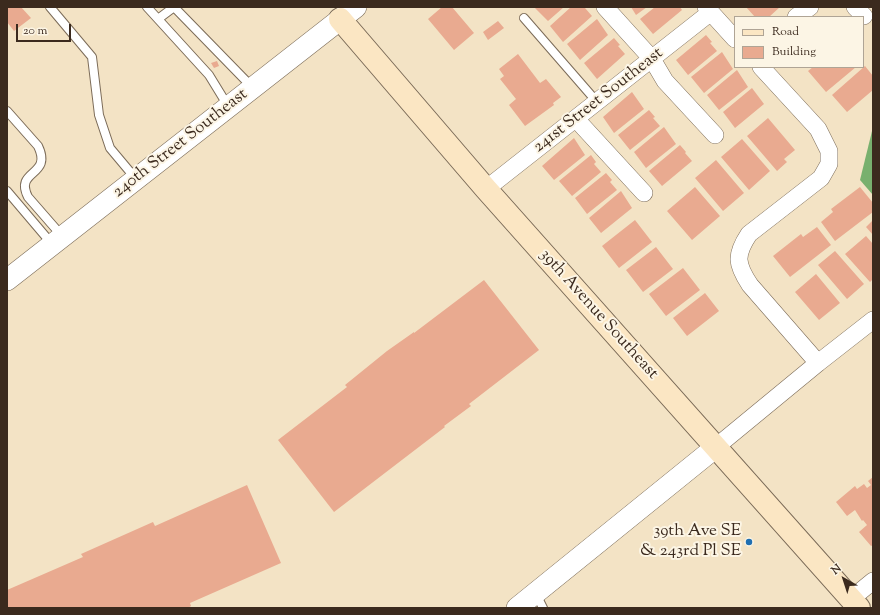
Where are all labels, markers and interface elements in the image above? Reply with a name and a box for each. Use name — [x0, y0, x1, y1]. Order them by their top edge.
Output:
scale bar — [18, 16, 73, 42]
legend — [734, 16, 864, 68]
text: 20 m — [23, 22, 47, 40]
text: Road — [772, 23, 799, 41]
text: Building — [772, 43, 816, 61]
street label: 241st Street Southeast — [530, 44, 668, 158]
street label: 240th Street Southeast — [110, 85, 252, 203]
street label: 39th Avenue Southeast — [534, 246, 662, 384]
place label: 39th Ave SE & 243rd Pl SE — [640, 522, 741, 562]
marker: 39th Ave SE & 243rd Pl SE — [744, 537, 754, 547]
north arrow — [824, 559, 864, 599]
text: N — [828, 561, 845, 579]

